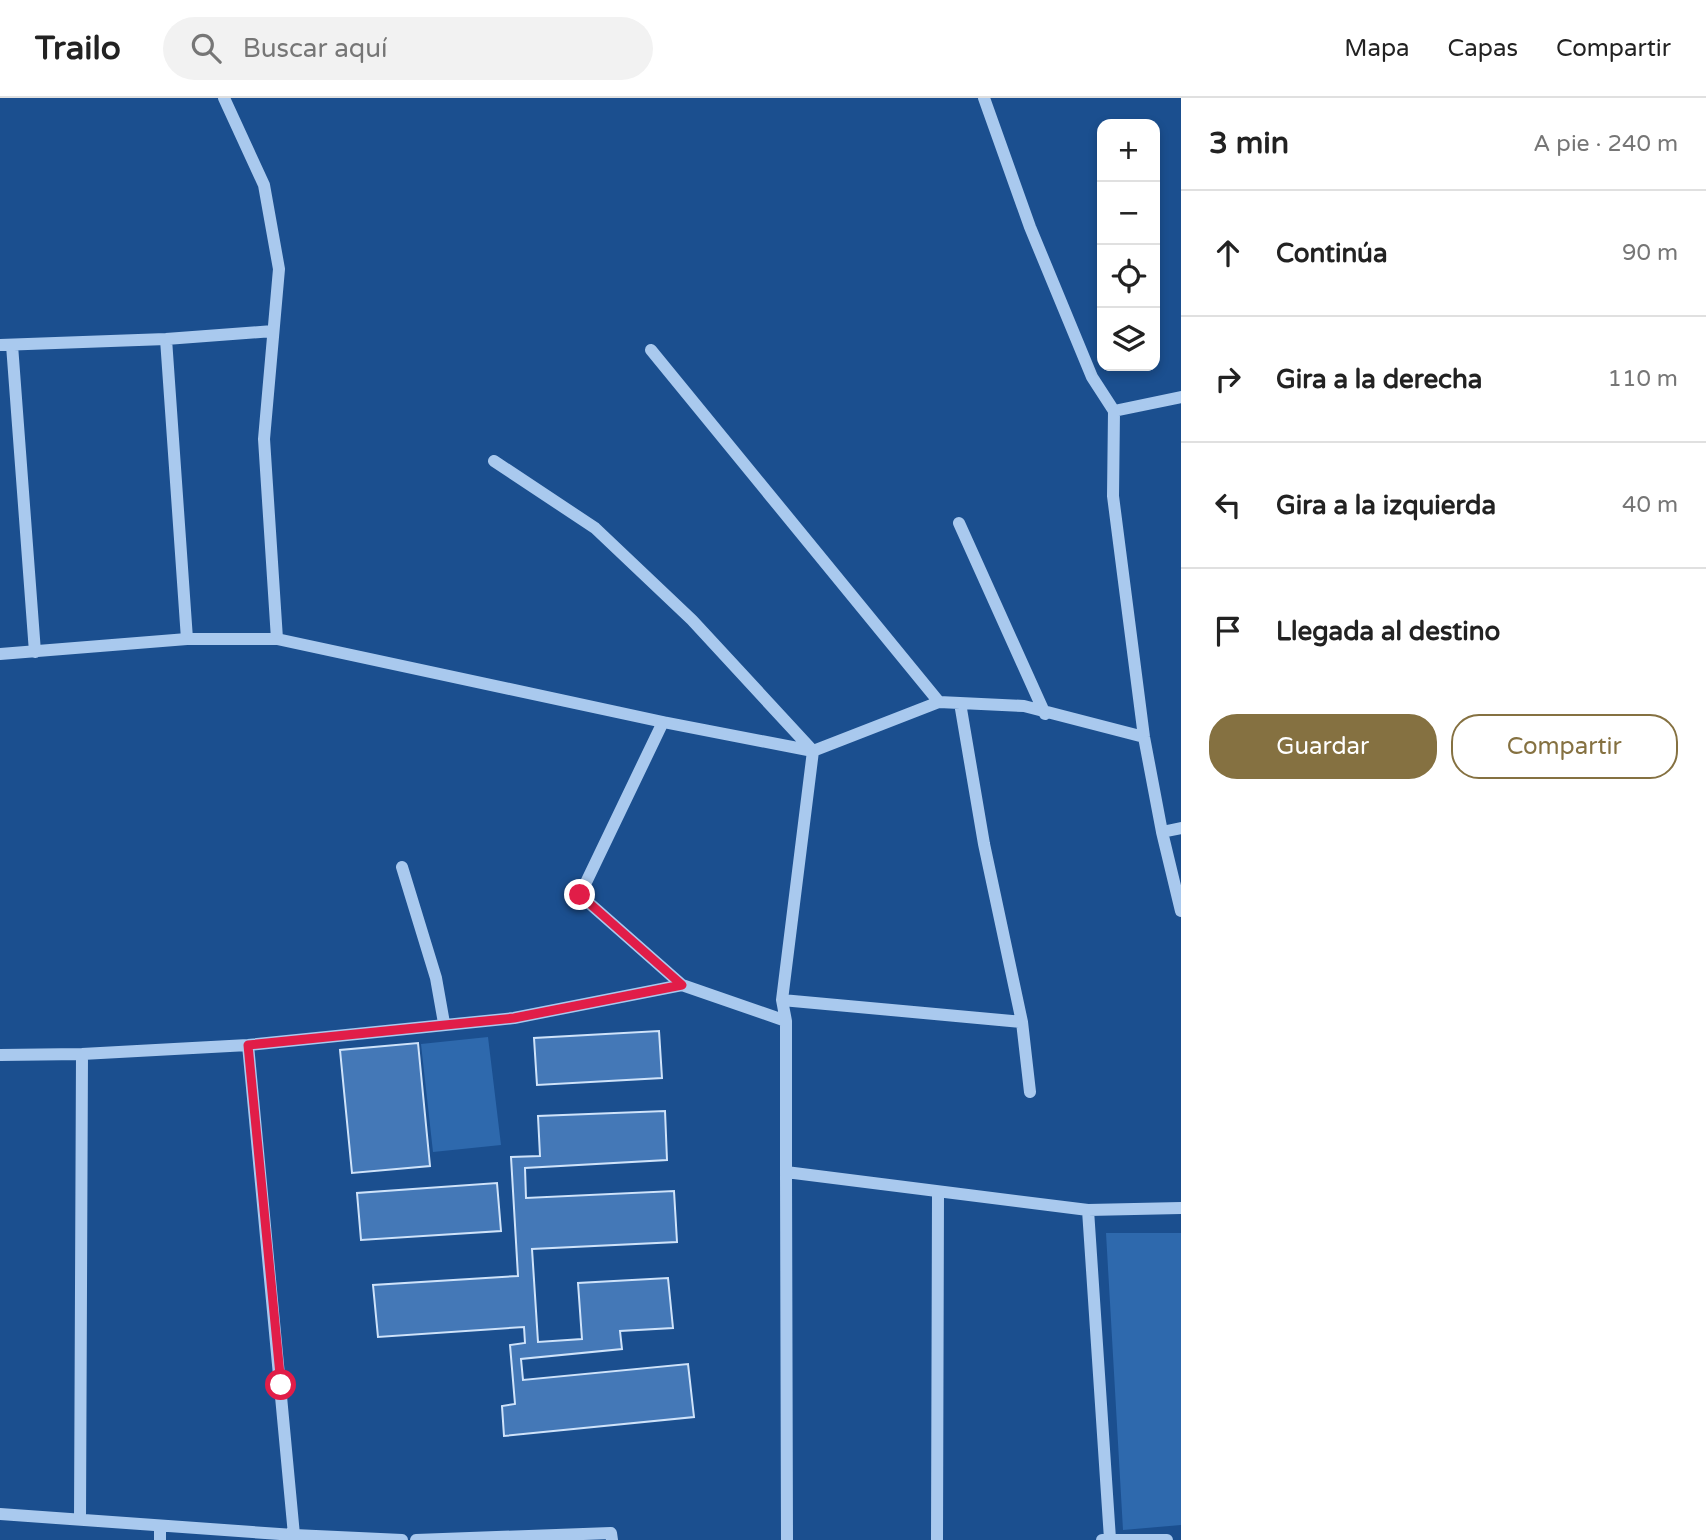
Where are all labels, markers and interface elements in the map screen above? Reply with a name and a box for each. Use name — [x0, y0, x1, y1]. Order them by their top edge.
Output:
search box — [163, 17, 653, 80]
text: Trailo — [35, 29, 121, 68]
icon: search — [187, 29, 225, 67]
text: Buscar aquí — [243, 33, 387, 64]
text: Mapa — [1344, 34, 1410, 63]
text: Capas — [1448, 34, 1518, 63]
text: Compartir — [1556, 34, 1671, 63]
map controls — [1097, 119, 1160, 371]
button: + — [1097, 119, 1160, 182]
text: 3 min — [1209, 125, 1289, 162]
text: A pie · 240 m — [1533, 130, 1678, 158]
button: − — [1097, 182, 1160, 245]
icon: ahead — [1209, 234, 1247, 272]
text: Continúa — [1276, 238, 1388, 269]
text: 90 m — [1622, 239, 1678, 267]
button: locate — [1097, 245, 1160, 308]
button: layers — [1097, 308, 1160, 371]
icon: right — [1209, 360, 1247, 398]
text: Gira a la derecha — [1276, 364, 1482, 395]
text: 110 m — [1608, 365, 1678, 393]
icon: left — [1209, 486, 1247, 524]
text: Gira a la izquierda — [1276, 490, 1496, 521]
text: 40 m — [1622, 491, 1678, 519]
icon: arrive — [1209, 612, 1247, 650]
text: Llegada al destino — [1276, 616, 1500, 647]
button: Guardar — [1209, 714, 1437, 779]
button: Compartir — [1451, 714, 1678, 779]
route end — [564, 879, 595, 910]
route start — [265, 1369, 296, 1400]

